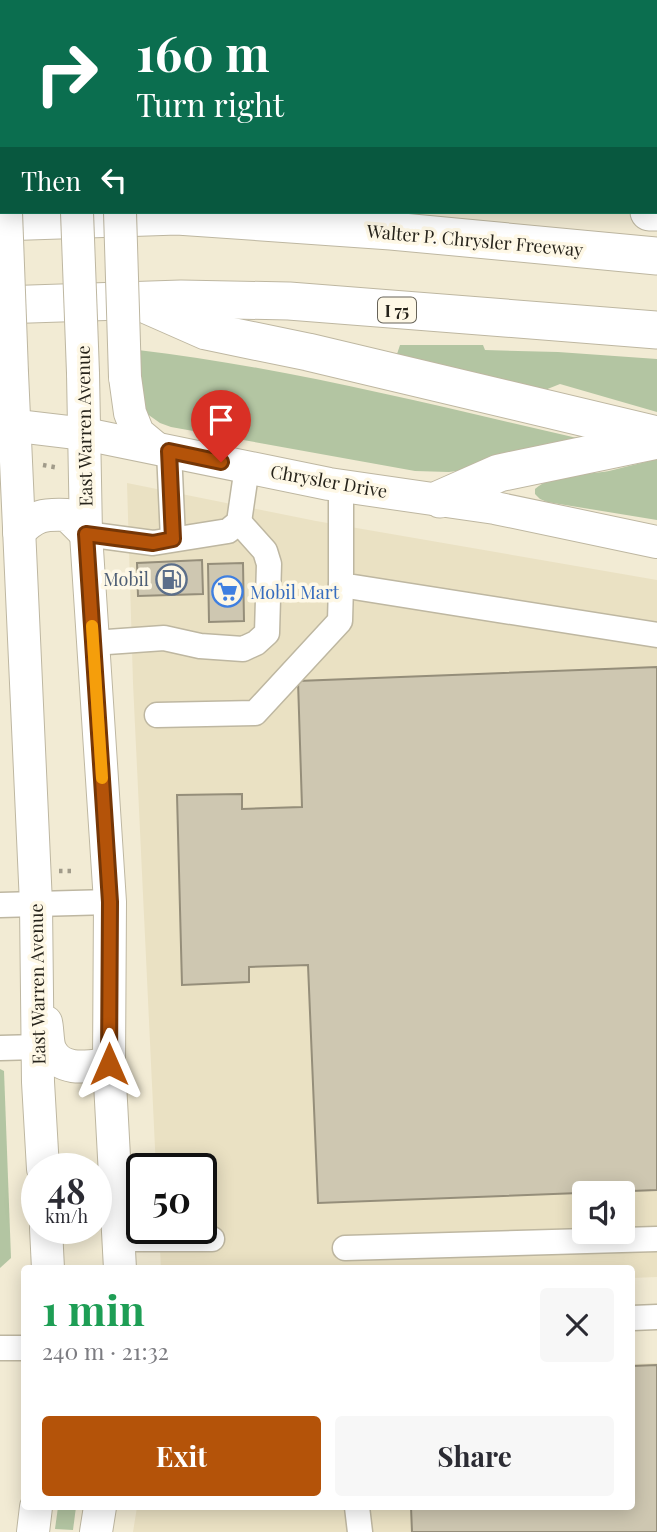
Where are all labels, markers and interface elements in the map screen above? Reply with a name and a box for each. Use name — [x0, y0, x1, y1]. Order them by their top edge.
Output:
text: 160 m — [136, 19, 270, 84]
icon: right — [21, 28, 112, 119]
text: Turn right — [136, 82, 284, 125]
icon: left — [95, 161, 133, 199]
text: Then — [21, 163, 81, 198]
street label: Walter P. Chrysler Freeway — [365, 218, 584, 261]
road number: I 75 — [378, 298, 416, 322]
street label: East Warren Avenue — [71, 345, 97, 507]
pin — [191, 390, 251, 462]
icon: arrive — [202, 401, 240, 439]
street label: Chrysler Drive — [269, 459, 389, 503]
fuel station icon: Mobil — [155, 562, 189, 596]
place label: Mobil — [103, 567, 149, 591]
supermarket icon: Mobil Mart — [210, 575, 244, 609]
place label: Mobil Mart — [250, 580, 340, 604]
street label: East Warren Avenue — [24, 903, 50, 1065]
position arrow — [72, 1027, 146, 1101]
speed limit sign: 50 — [126, 1153, 217, 1244]
text: 48 — [47, 1166, 86, 1213]
map controls — [572, 1181, 635, 1244]
button: sound — [572, 1181, 635, 1244]
text: km/h — [45, 1204, 88, 1228]
text: 1 min — [42, 1281, 145, 1337]
button: close — [540, 1288, 614, 1362]
text: 240 m · 21:32 — [42, 1335, 169, 1366]
button: Exit — [42, 1416, 321, 1496]
button: Share — [335, 1416, 614, 1496]

